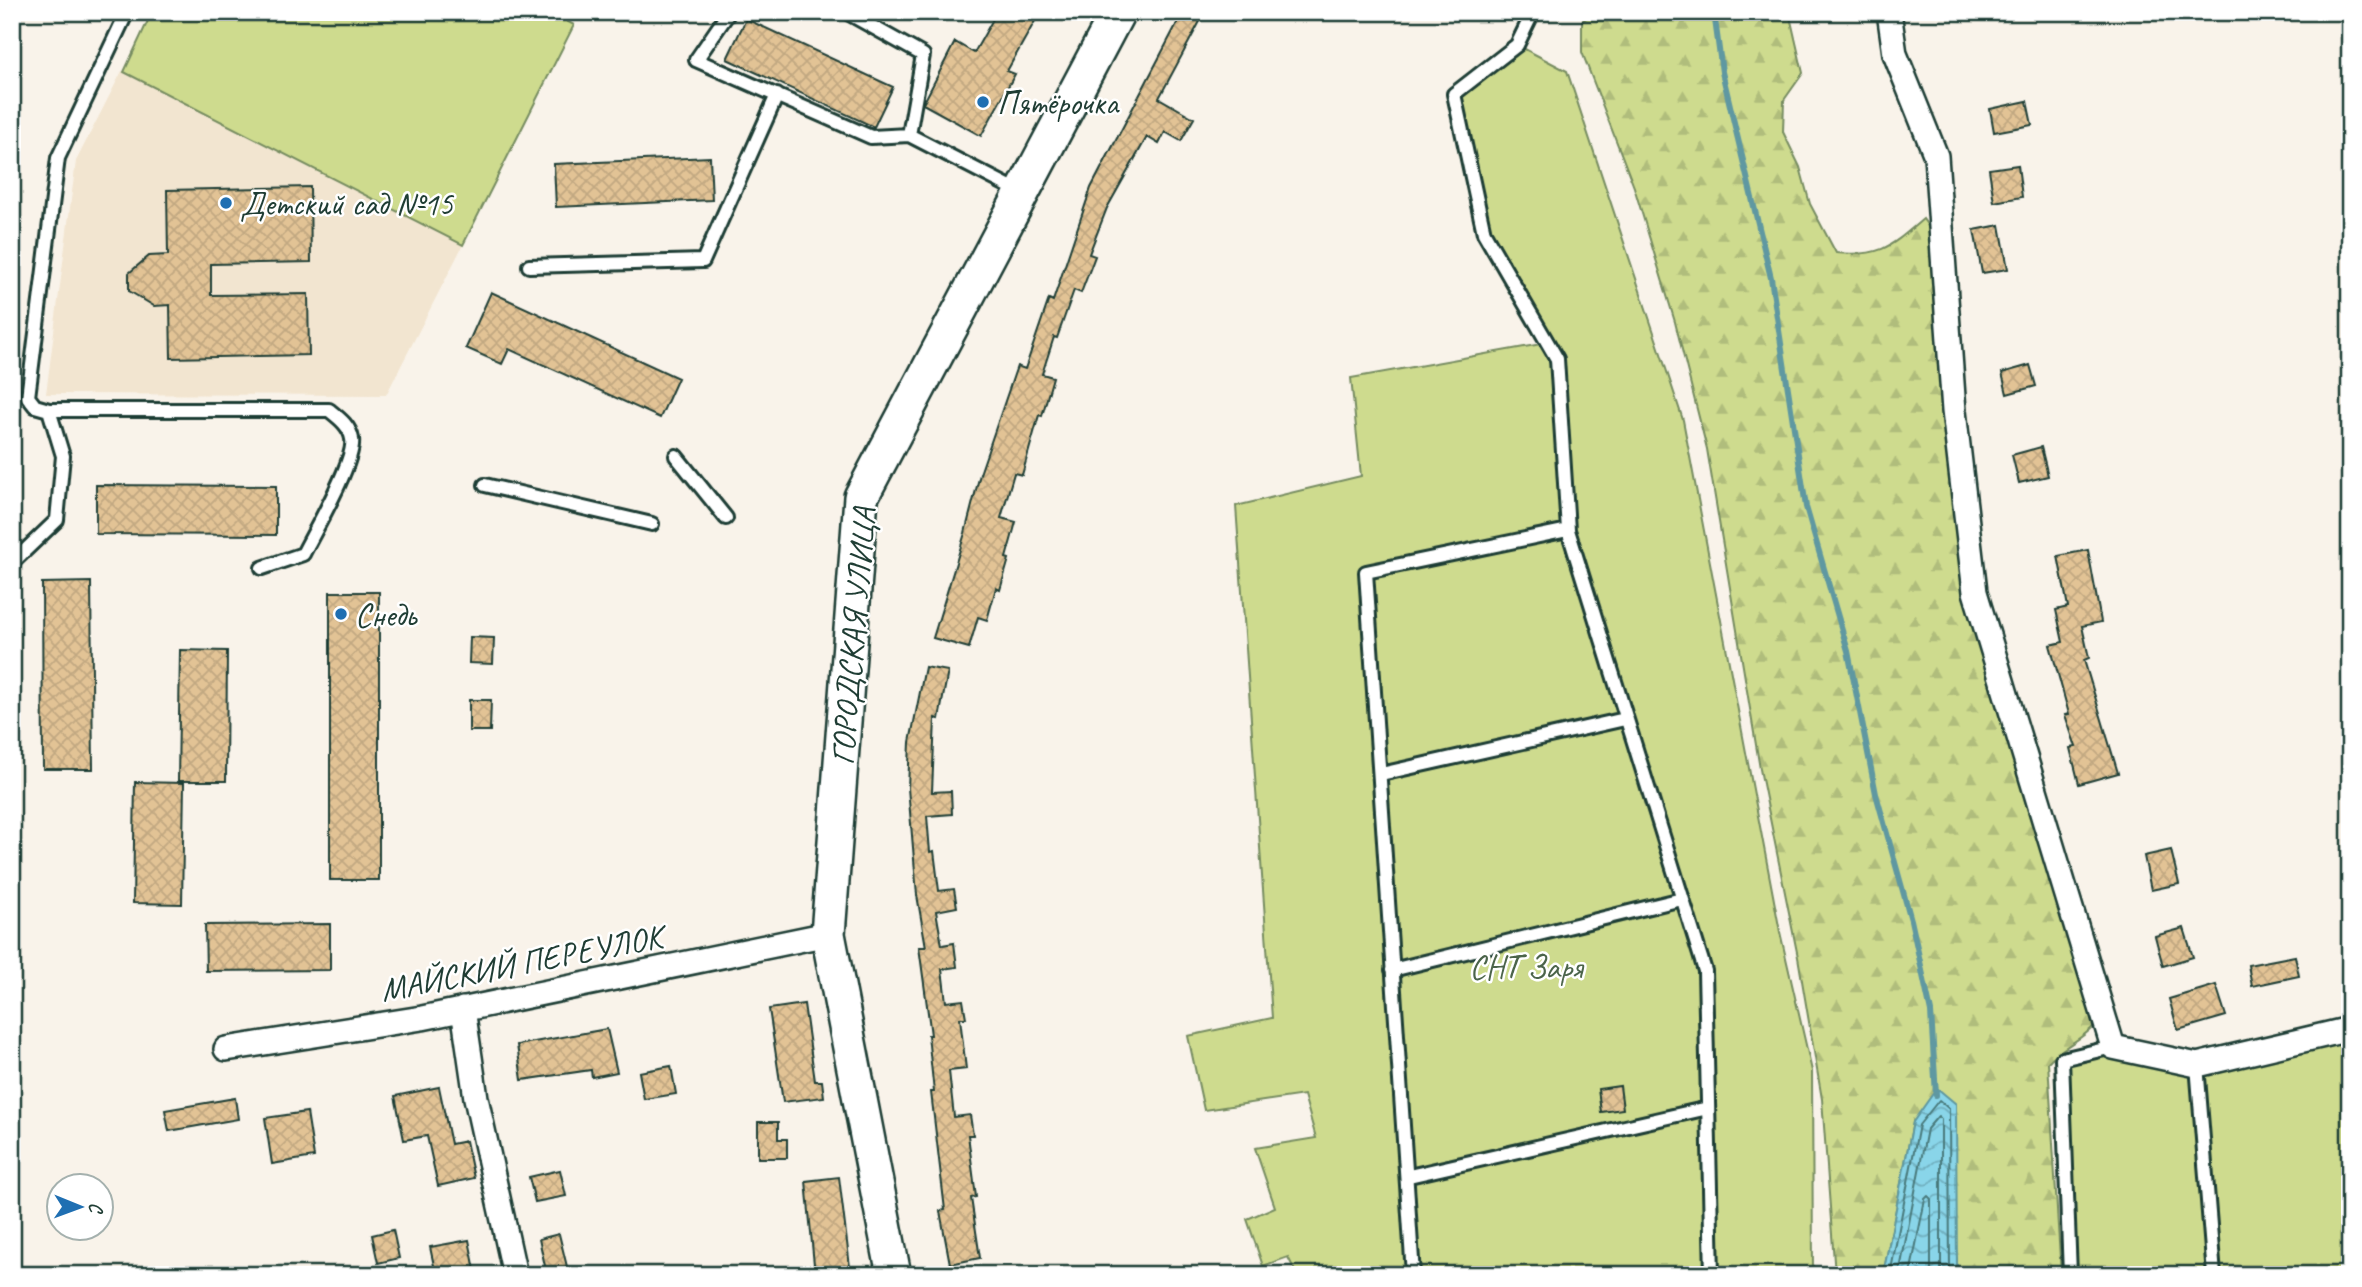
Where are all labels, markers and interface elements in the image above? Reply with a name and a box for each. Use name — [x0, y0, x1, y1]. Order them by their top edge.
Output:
place label: Пятёрочка — [997, 82, 1120, 124]
marker: Пятёрочка — [975, 94, 991, 110]
place label: Детский сад №15 — [240, 183, 455, 225]
marker: Детский сад №15 — [218, 195, 234, 211]
street label: ГОРОДСКАЯ УЛИЦА — [821, 504, 885, 766]
place label: Снедь — [355, 594, 418, 636]
marker: Снедь — [333, 606, 349, 622]
street label: МАЙСКИЙ ПЕРЕУЛОК — [377, 914, 672, 1011]
park label: СНТ Заря — [1470, 946, 1585, 988]
north arrow — [46, 1172, 116, 1242]
text: С — [84, 1202, 108, 1215]

